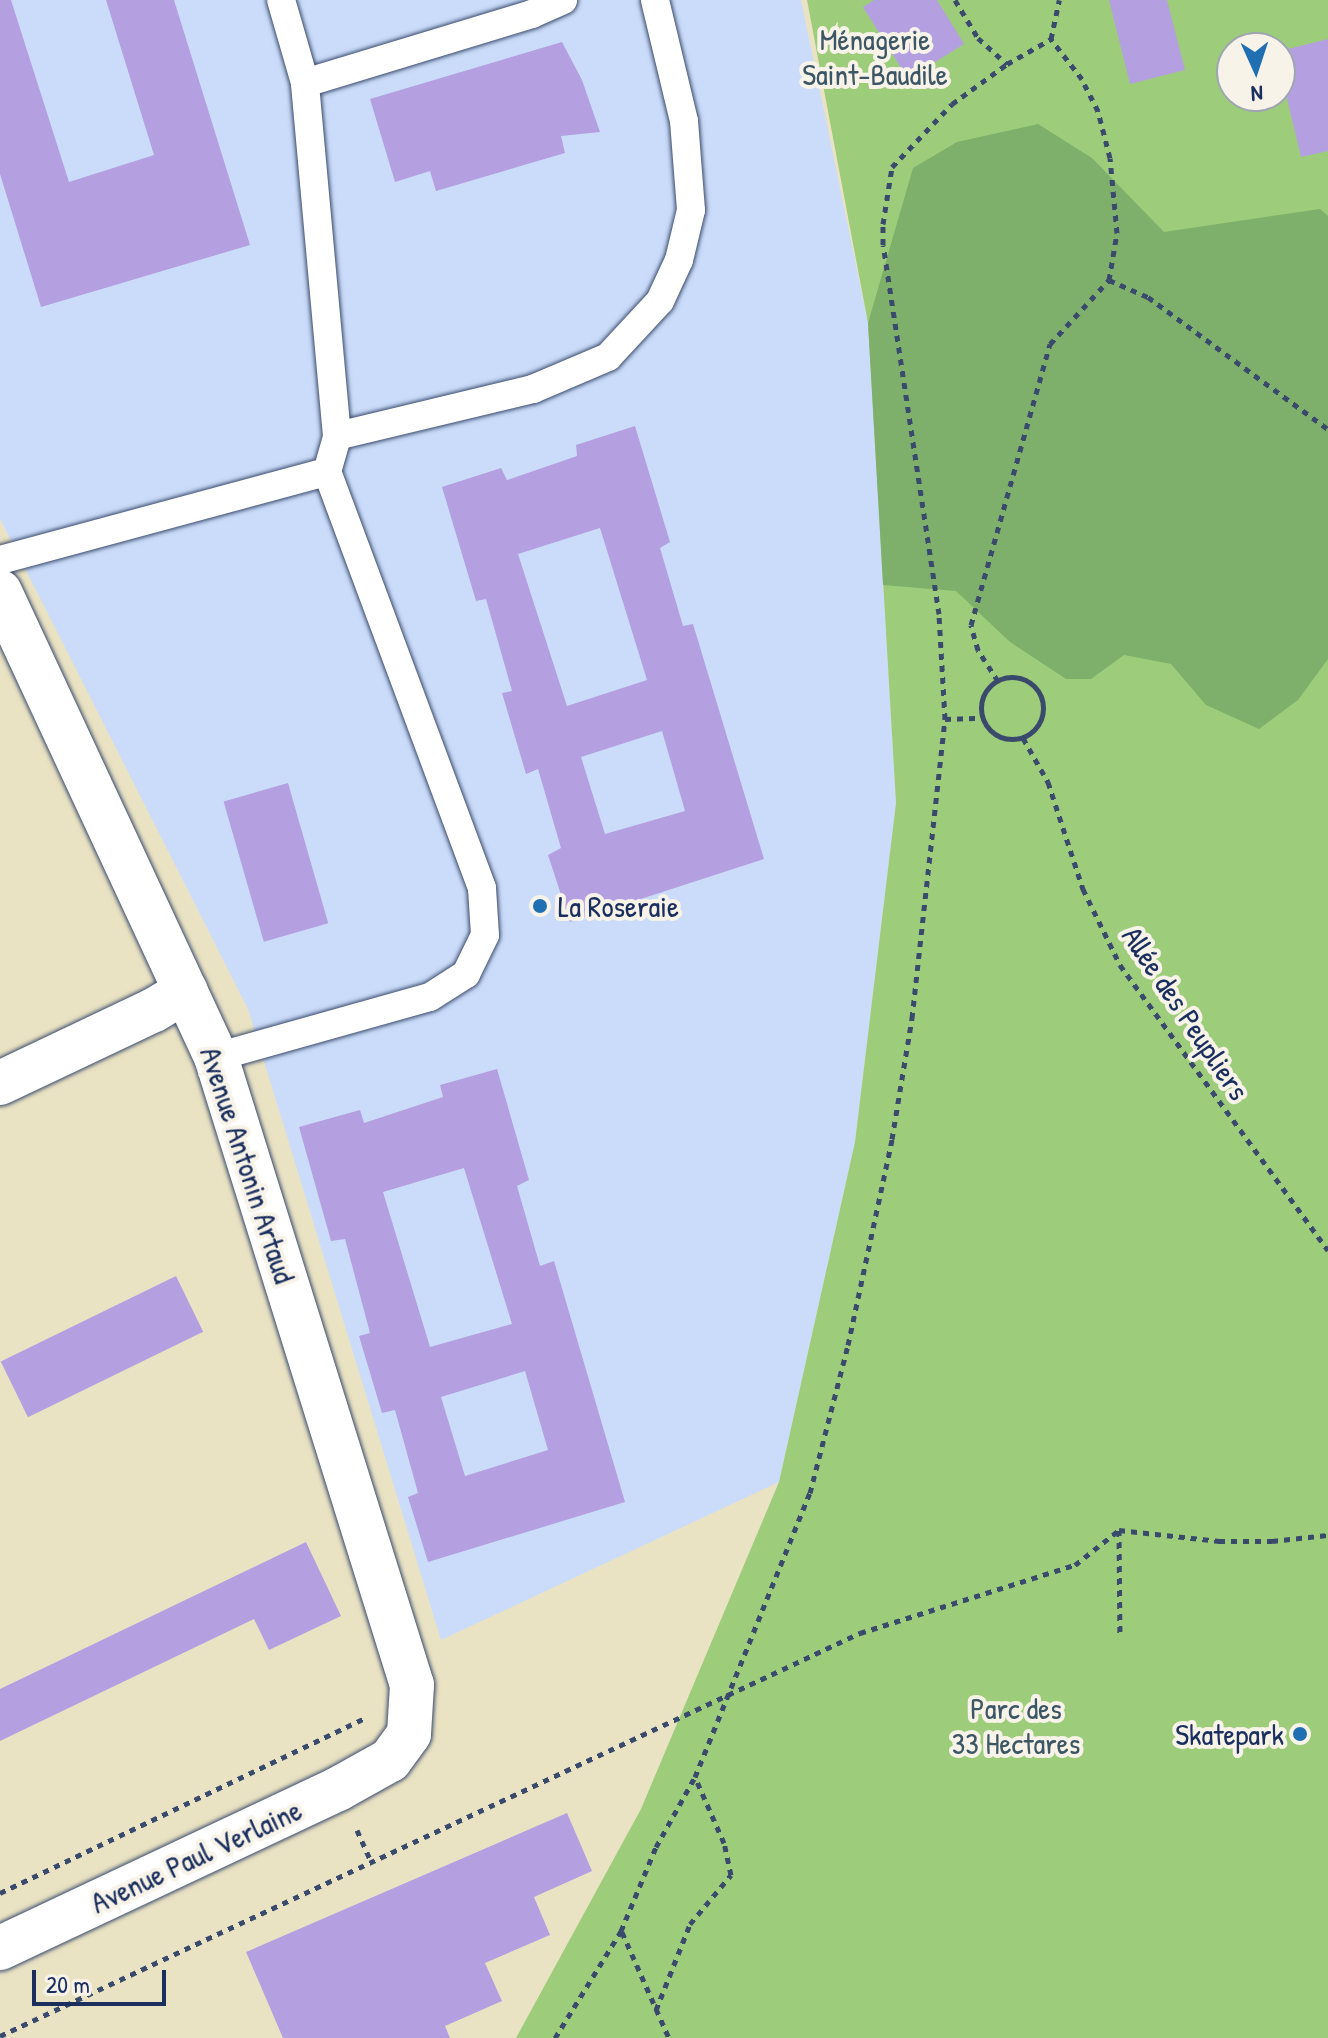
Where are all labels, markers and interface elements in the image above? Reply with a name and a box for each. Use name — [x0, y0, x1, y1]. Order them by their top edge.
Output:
park label: Ménagerie Saint-Baudile — [802, 21, 948, 92]
north arrow — [1216, 32, 1296, 112]
text: N — [1251, 79, 1264, 109]
place label: La Roseraie — [558, 888, 679, 924]
marker: La Roseraie — [529, 895, 551, 917]
street label: Allée des Peupliers — [1115, 919, 1257, 1107]
street label: Avenue Antonin Artaud — [193, 1042, 303, 1288]
park label: Parc des 33 Hectares — [952, 1690, 1080, 1760]
place label: Skatepark — [1175, 1716, 1284, 1752]
marker: Skatepark — [1291, 1725, 1309, 1743]
street label: Avenue Paul Verlaine — [85, 1791, 307, 1921]
scale bar — [36, 1954, 170, 2004]
text: 20 m — [46, 1968, 90, 2000]

